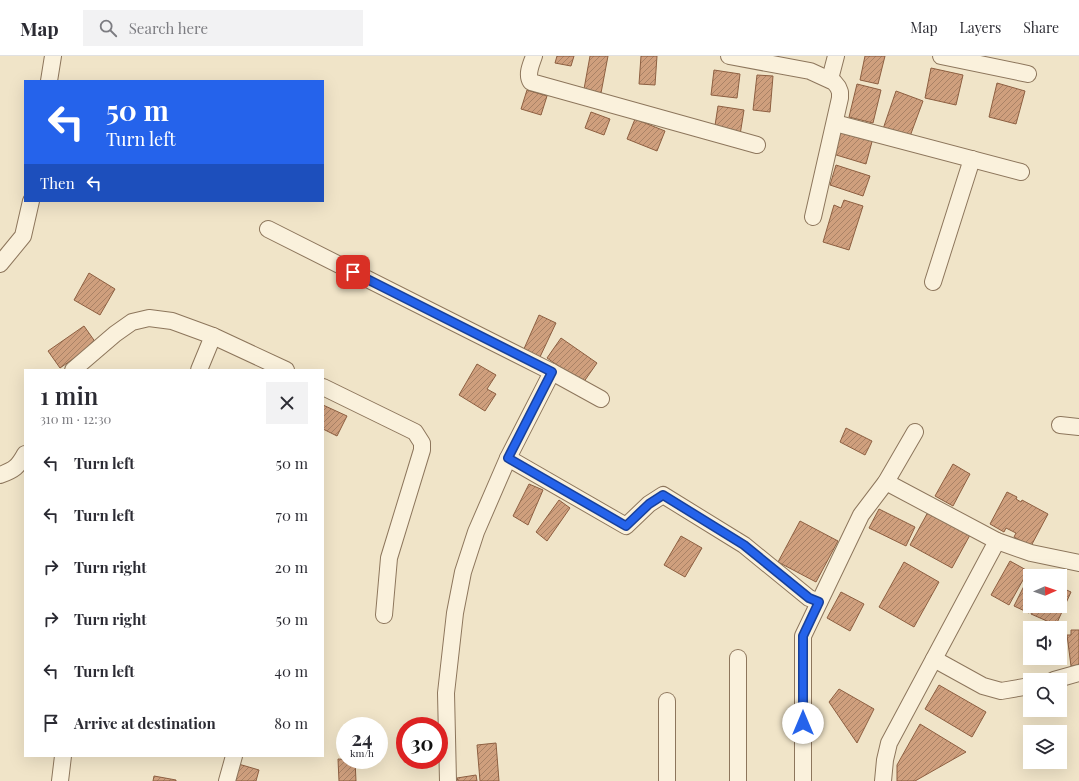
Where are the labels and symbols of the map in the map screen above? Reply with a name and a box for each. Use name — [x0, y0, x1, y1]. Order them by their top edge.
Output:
pin — [336, 255, 370, 289]
north arrow — [1023, 569, 1067, 613]
position arrow — [782, 702, 824, 744]
speed limit sign: 30 — [396, 717, 448, 769]

